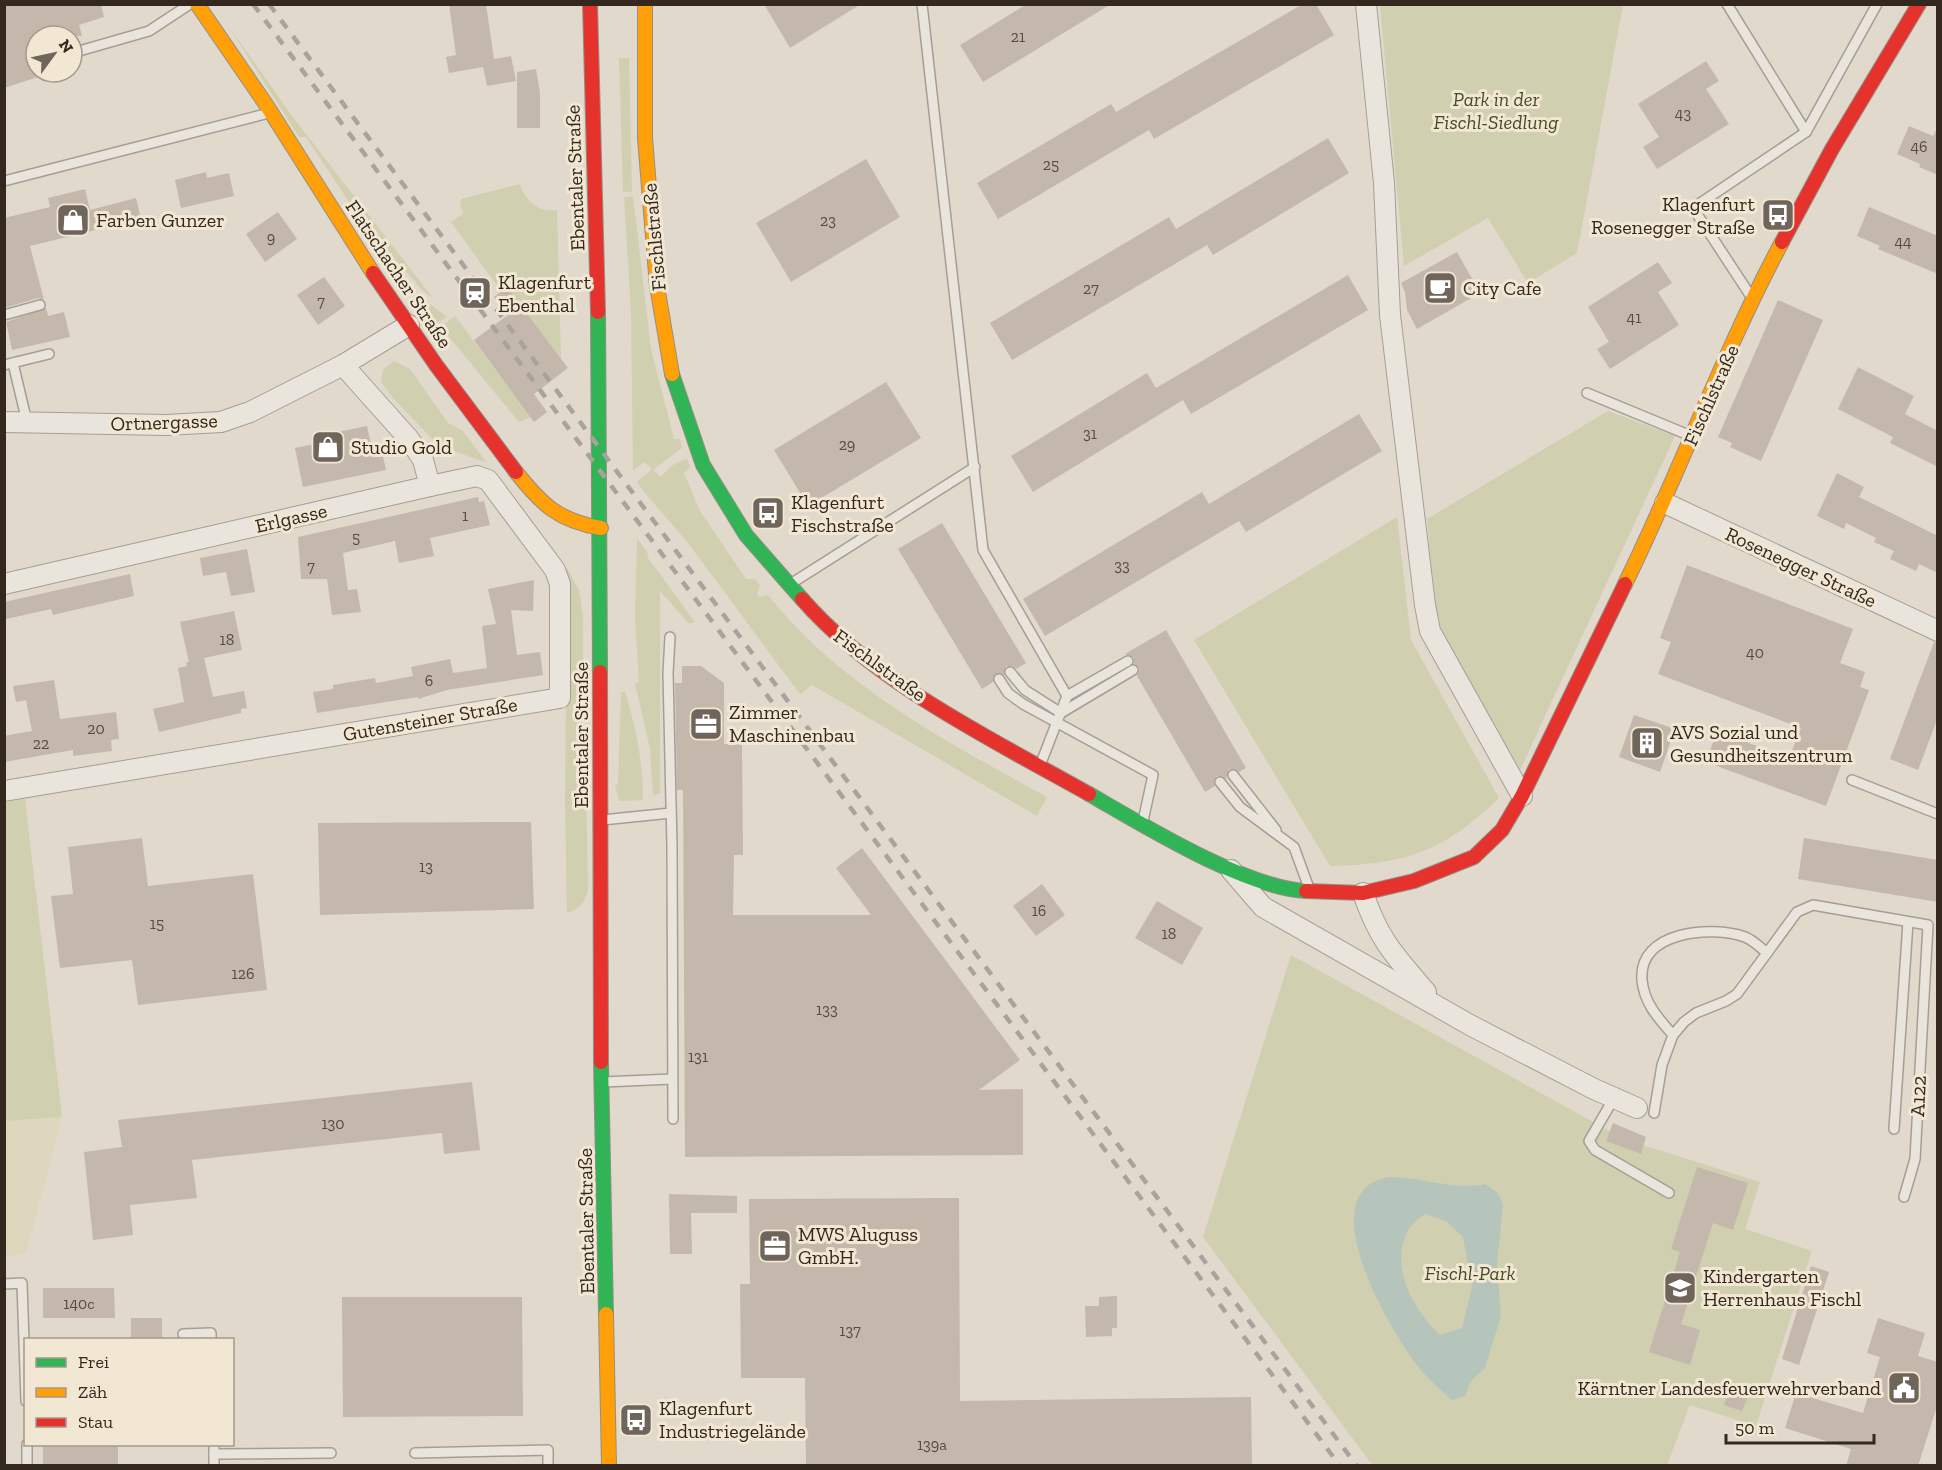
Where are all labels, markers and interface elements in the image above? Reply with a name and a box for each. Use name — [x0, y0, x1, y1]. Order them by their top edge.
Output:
north arrow — [24, 24, 84, 84]
house number: 21 — [1011, 27, 1025, 46]
text: N — [55, 36, 77, 56]
park label: Park in der Fischl-Siedlung — [1433, 87, 1559, 134]
street label: Ebentaler Straße — [560, 104, 590, 252]
house number: 43 — [1675, 104, 1691, 123]
house number: 46 — [1910, 137, 1928, 156]
house number: 25 — [1043, 155, 1059, 174]
street label: Fischlstraße — [637, 182, 671, 292]
place label: Klagenfurt Rosenegger Straße — [1591, 192, 1756, 239]
street label: Flatschacher Straße — [341, 195, 457, 353]
bus stop icon: Klagenfurt Rosenegger Straße — [1760, 197, 1796, 233]
shop icon: Farben Gunzer — [55, 202, 91, 238]
place label: Farben Gunzer — [96, 208, 225, 232]
house number: 23 — [820, 211, 836, 230]
house number: 9 — [267, 228, 275, 247]
house number: 44 — [1894, 232, 1912, 251]
place label: Klagenfurt Ebenthal — [498, 270, 592, 317]
cafe icon: City Cafe — [1422, 270, 1458, 306]
station icon: Klagenfurt Ebenthal — [457, 275, 493, 311]
place label: City Cafe — [1463, 276, 1541, 300]
house number: 27 — [1083, 279, 1099, 298]
house number: 7 — [317, 292, 325, 311]
house number: 41 — [1627, 308, 1641, 327]
street label: Fischlstraße — [1678, 341, 1744, 449]
street label: Ortnergasse — [110, 408, 218, 436]
house number: 31 — [1083, 424, 1097, 443]
shop icon: Studio Gold — [310, 429, 346, 465]
place label: Studio Gold — [351, 435, 452, 459]
house number: 29 — [839, 435, 855, 454]
place label: Klagenfurt Fischstraße — [791, 490, 894, 537]
bus stop icon: Klagenfurt Fischstraße — [750, 495, 786, 531]
street label: Erlgasse — [253, 498, 329, 538]
house number: 1 — [462, 506, 468, 525]
street label: Rosenegger Straße — [1722, 521, 1880, 613]
house number: 5 — [352, 528, 360, 547]
house number: 33 — [1114, 556, 1130, 575]
house number: 7 — [307, 557, 315, 576]
street label: Fischlstraße — [829, 624, 931, 706]
house number: 18 — [220, 630, 234, 649]
house number: 40 — [1746, 643, 1764, 662]
street label: Ebentaler Straße — [569, 662, 593, 808]
house number: 6 — [425, 671, 433, 690]
street label: Gutensteiner Straße — [341, 692, 519, 746]
place label: Zimmer Maschinenbau — [729, 700, 855, 747]
office icon: Zimmer Maschinenbau — [688, 706, 724, 742]
house number: 20 — [87, 719, 105, 738]
place label: AVS Sozial und Gesundheitszentrum — [1670, 720, 1853, 767]
building icon: AVS Sozial und Gesundheitszentrum — [1629, 725, 1665, 761]
house number: 22 — [33, 734, 49, 753]
house number: 13 — [419, 857, 433, 876]
house number: 16 — [1032, 901, 1046, 920]
house number: 15 — [150, 914, 164, 933]
house number: 18 — [1162, 924, 1176, 943]
house number: 126 — [232, 964, 254, 983]
house number: 133 — [816, 1000, 838, 1019]
house number: 131 — [688, 1047, 708, 1066]
street label: A122 — [1905, 1075, 1931, 1117]
house number: 130 — [321, 1114, 345, 1133]
street label: Ebentaler Straße — [573, 1148, 599, 1294]
place label: MWS Aluguss GmbH. — [798, 1222, 918, 1269]
office icon: MWS Aluguss GmbH. — [757, 1228, 793, 1264]
park label: Fischl-Park — [1425, 1261, 1516, 1285]
place label: Kindergarten Herrenhaus Fischl — [1703, 1264, 1861, 1311]
school or university icon: Kindergarten Herrenhaus Fischl — [1662, 1270, 1698, 1306]
house number: 140c — [63, 1294, 95, 1313]
house number: 137 — [839, 1321, 861, 1340]
legend — [24, 1338, 234, 1446]
text: Frei — [78, 1351, 109, 1373]
public building icon: Kärntner Landesfeuerwehrverband — [1886, 1370, 1922, 1406]
place label: Kärntner Landesfeuerwehrverband — [1577, 1376, 1881, 1400]
text: Zäh — [78, 1381, 107, 1403]
place label: Klagenfurt Industriegelände — [659, 1396, 806, 1443]
bus stop icon: Klagenfurt Industriegelände — [618, 1402, 654, 1438]
scale bar — [1726, 1407, 1874, 1445]
text: Stau — [78, 1411, 113, 1433]
text: 50 m — [1735, 1417, 1775, 1439]
house number: 139a — [917, 1435, 947, 1454]

